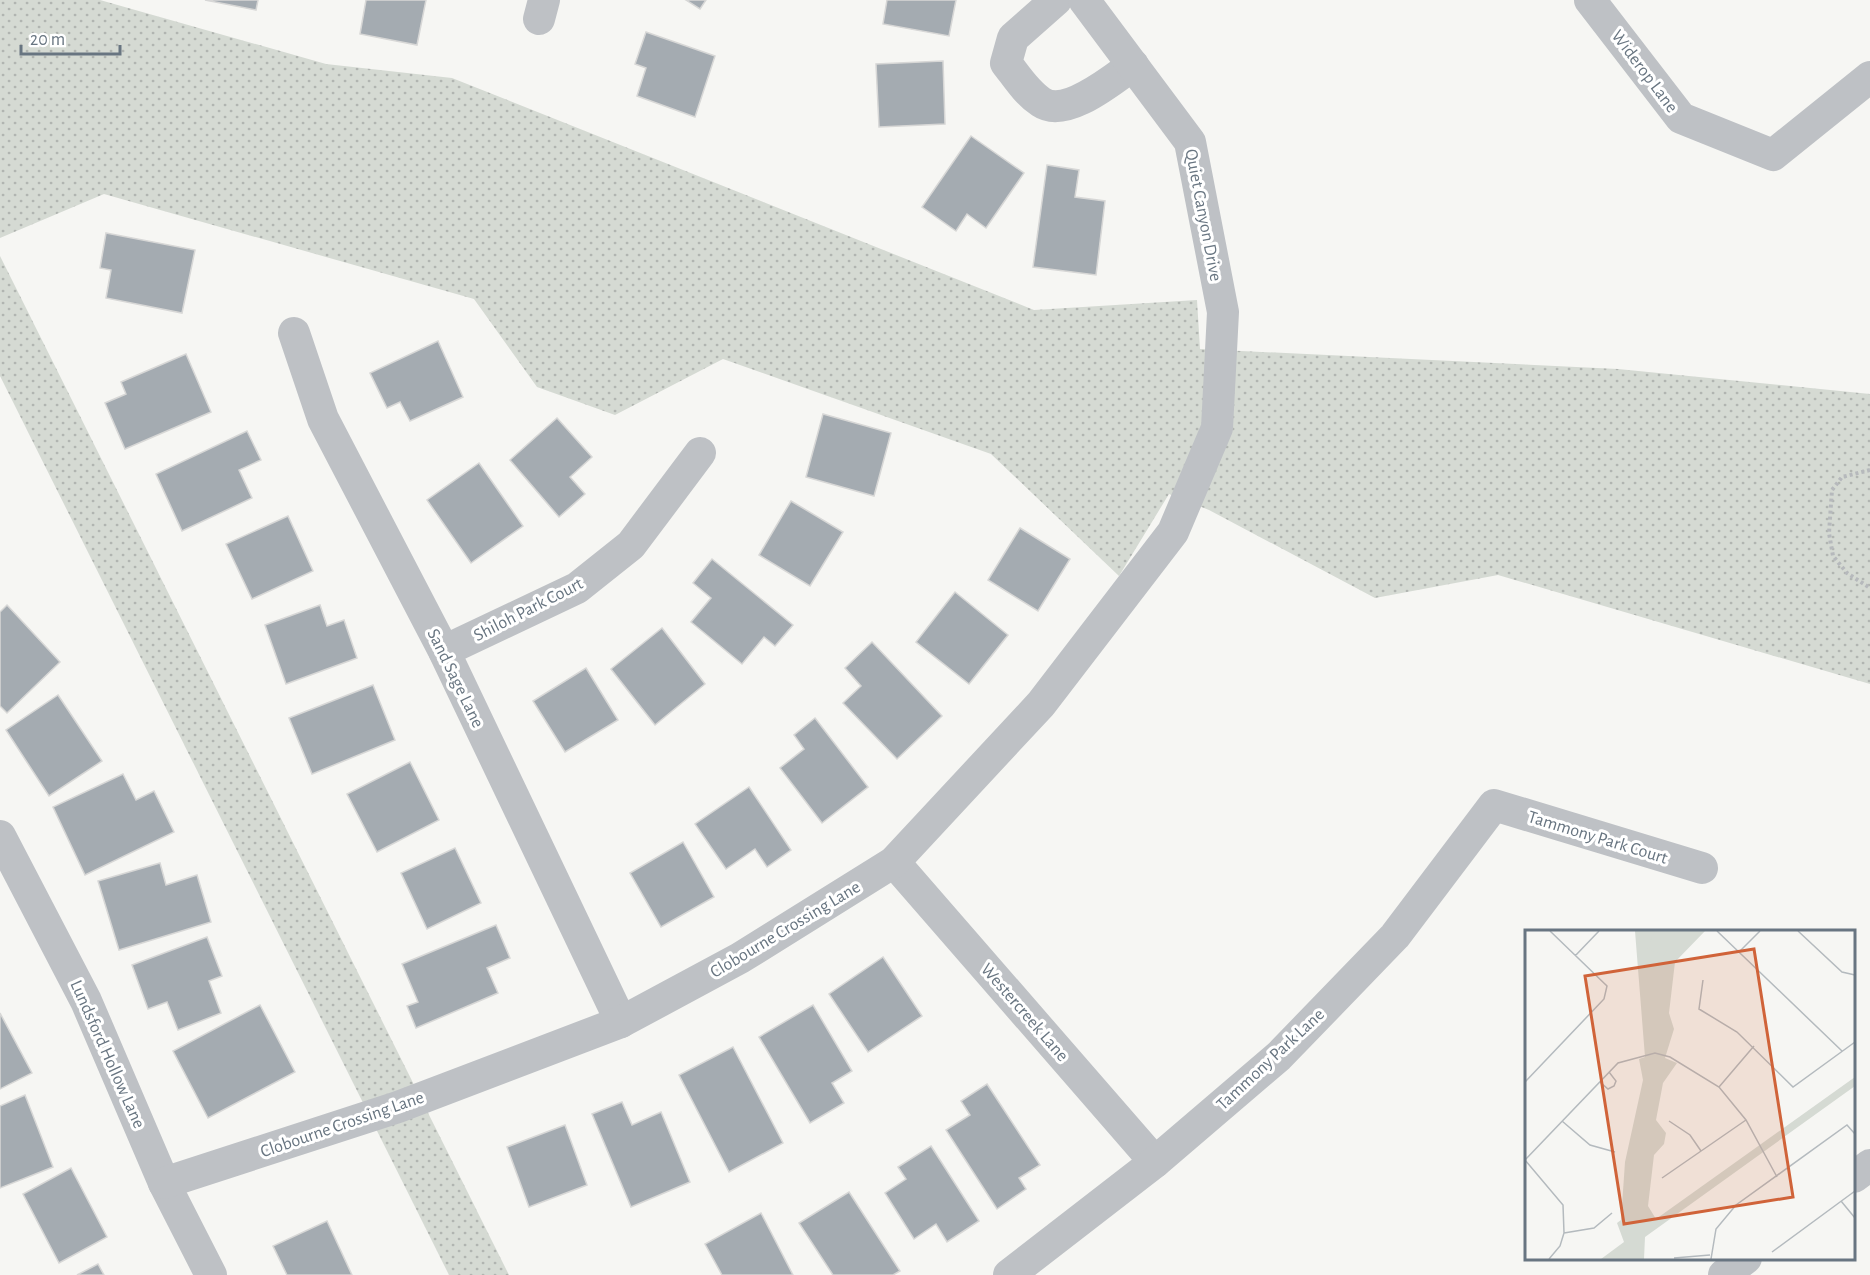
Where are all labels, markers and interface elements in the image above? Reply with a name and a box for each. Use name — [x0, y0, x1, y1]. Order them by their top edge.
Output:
scale bar — [21, 18, 120, 56]
street label: Widerop Lane — [1608, 27, 1681, 116]
text: 20 m — [30, 31, 65, 49]
street label: Quiet Canyon Drive — [1181, 148, 1225, 283]
street label: Shiloh Park Court — [471, 574, 586, 645]
street label: Sand Sage Lane — [423, 626, 487, 731]
street label: Tammony Park Court — [1526, 808, 1670, 868]
street label: Clobourne Crossing Lane — [707, 878, 864, 982]
inset map — [1525, 930, 1855, 1260]
street label: Westercreek Lane — [977, 960, 1072, 1065]
street label: Lundsford Hollow Lane — [66, 978, 148, 1131]
street label: Tammony Park Lane — [1213, 1005, 1328, 1114]
street label: Clobourne Crossing Lane — [258, 1088, 426, 1161]

